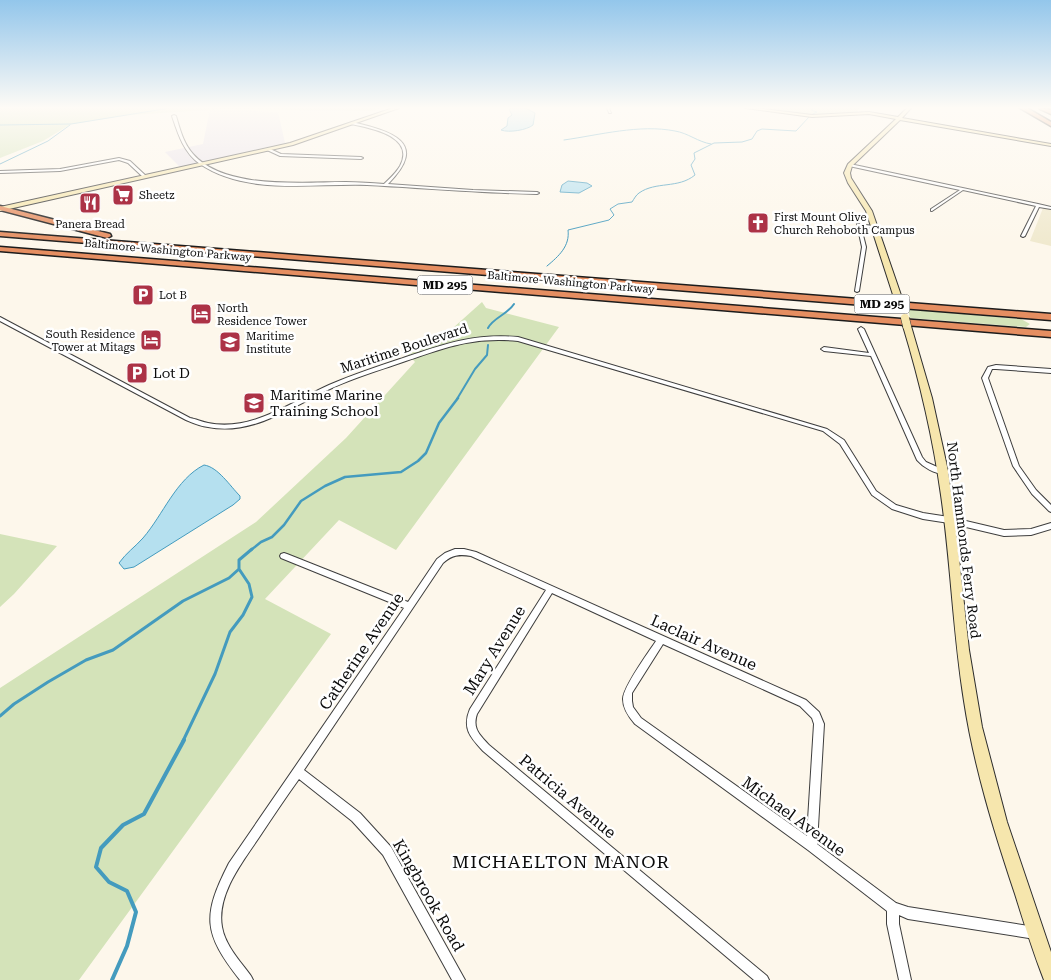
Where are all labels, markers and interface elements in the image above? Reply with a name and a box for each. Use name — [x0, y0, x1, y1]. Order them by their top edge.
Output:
supermarket icon: Sheetz — [111, 183, 135, 207]
place label: Sheetz — [139, 189, 174, 202]
restaurant icon: Panera Bread — [78, 191, 102, 215]
church icon: First Mount Olive Church Rehoboth Campus — [746, 211, 770, 235]
place label: First Mount Olive Church Rehoboth Campus — [774, 211, 914, 237]
place label: Panera Bread — [55, 218, 125, 231]
street label: Baltimore-Washington Parkway — [84, 237, 253, 264]
street label: Baltimore-Washington Parkway — [487, 269, 656, 296]
road number: MD 295 — [418, 276, 472, 294]
parking icon: Lot B — [131, 283, 155, 307]
place label: Lot B — [159, 289, 187, 302]
road number: MD 295 — [854, 294, 910, 314]
hotel icon: North Residence Tower — [189, 302, 213, 326]
place label: North Residence Tower — [217, 302, 308, 328]
street label: Maritime Boulevard — [338, 320, 470, 376]
place label: South Residence Tower at Mitags — [46, 328, 135, 354]
hotel icon: South Residence Tower at Mitags — [139, 328, 163, 352]
school or university icon: Maritime Institute — [218, 330, 242, 354]
place label: Maritime Institute — [246, 330, 294, 356]
parking icon: Lot D — [125, 361, 149, 385]
place label: Lot D — [153, 365, 190, 381]
place label: Maritime Marine Training School — [270, 387, 383, 419]
school or university icon: Maritime Marine Training School — [242, 391, 266, 415]
street label: North Hammonds Ferry Road — [944, 441, 984, 639]
street label: Catherine Avenue — [315, 589, 408, 713]
street label: Mary Avenue — [459, 602, 529, 698]
street label: Laclair Avenue — [648, 611, 760, 674]
street label: Patricia Avenue — [516, 750, 620, 842]
street label: Michael Avenue — [738, 773, 849, 860]
street label: Kingbrook Road — [389, 836, 468, 955]
district label: MICHAELTON MANOR — [452, 851, 670, 872]

